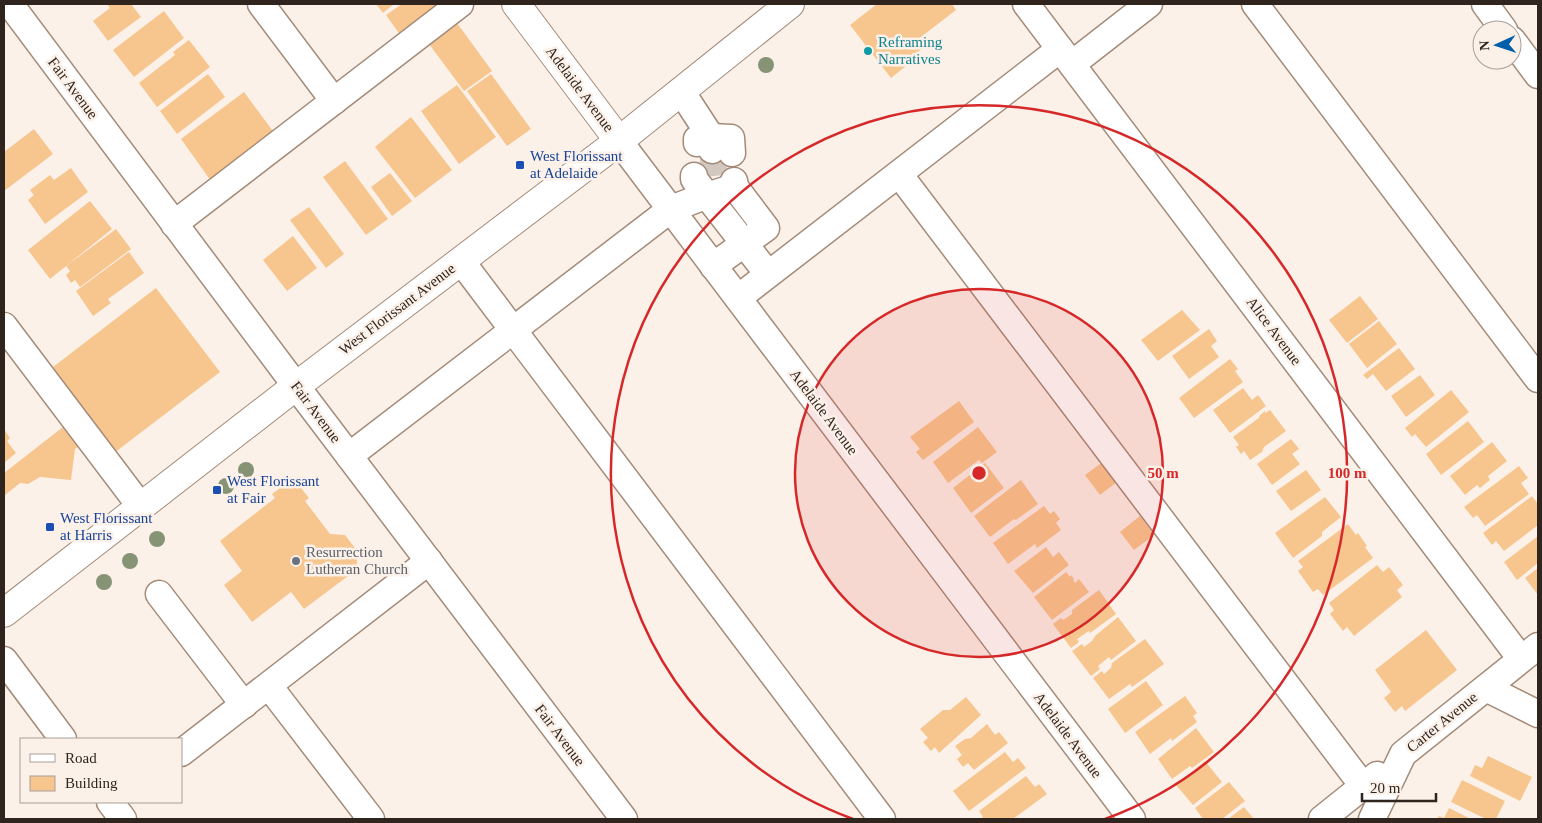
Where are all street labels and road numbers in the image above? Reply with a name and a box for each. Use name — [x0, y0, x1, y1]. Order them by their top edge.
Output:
street label: Adelaide Avenue — [543, 43, 617, 135]
street label: Fair Avenue — [45, 54, 101, 122]
street label: West Florissant Avenue — [336, 260, 458, 358]
street label: Alice Avenue — [1243, 294, 1305, 368]
street label: Adelaide Avenue — [787, 366, 861, 458]
street label: Fair Avenue — [288, 378, 344, 446]
street label: Adelaide Avenue — [1031, 689, 1105, 781]
street label: Carter Avenue — [1404, 689, 1481, 755]
street label: Fair Avenue — [532, 701, 588, 769]

